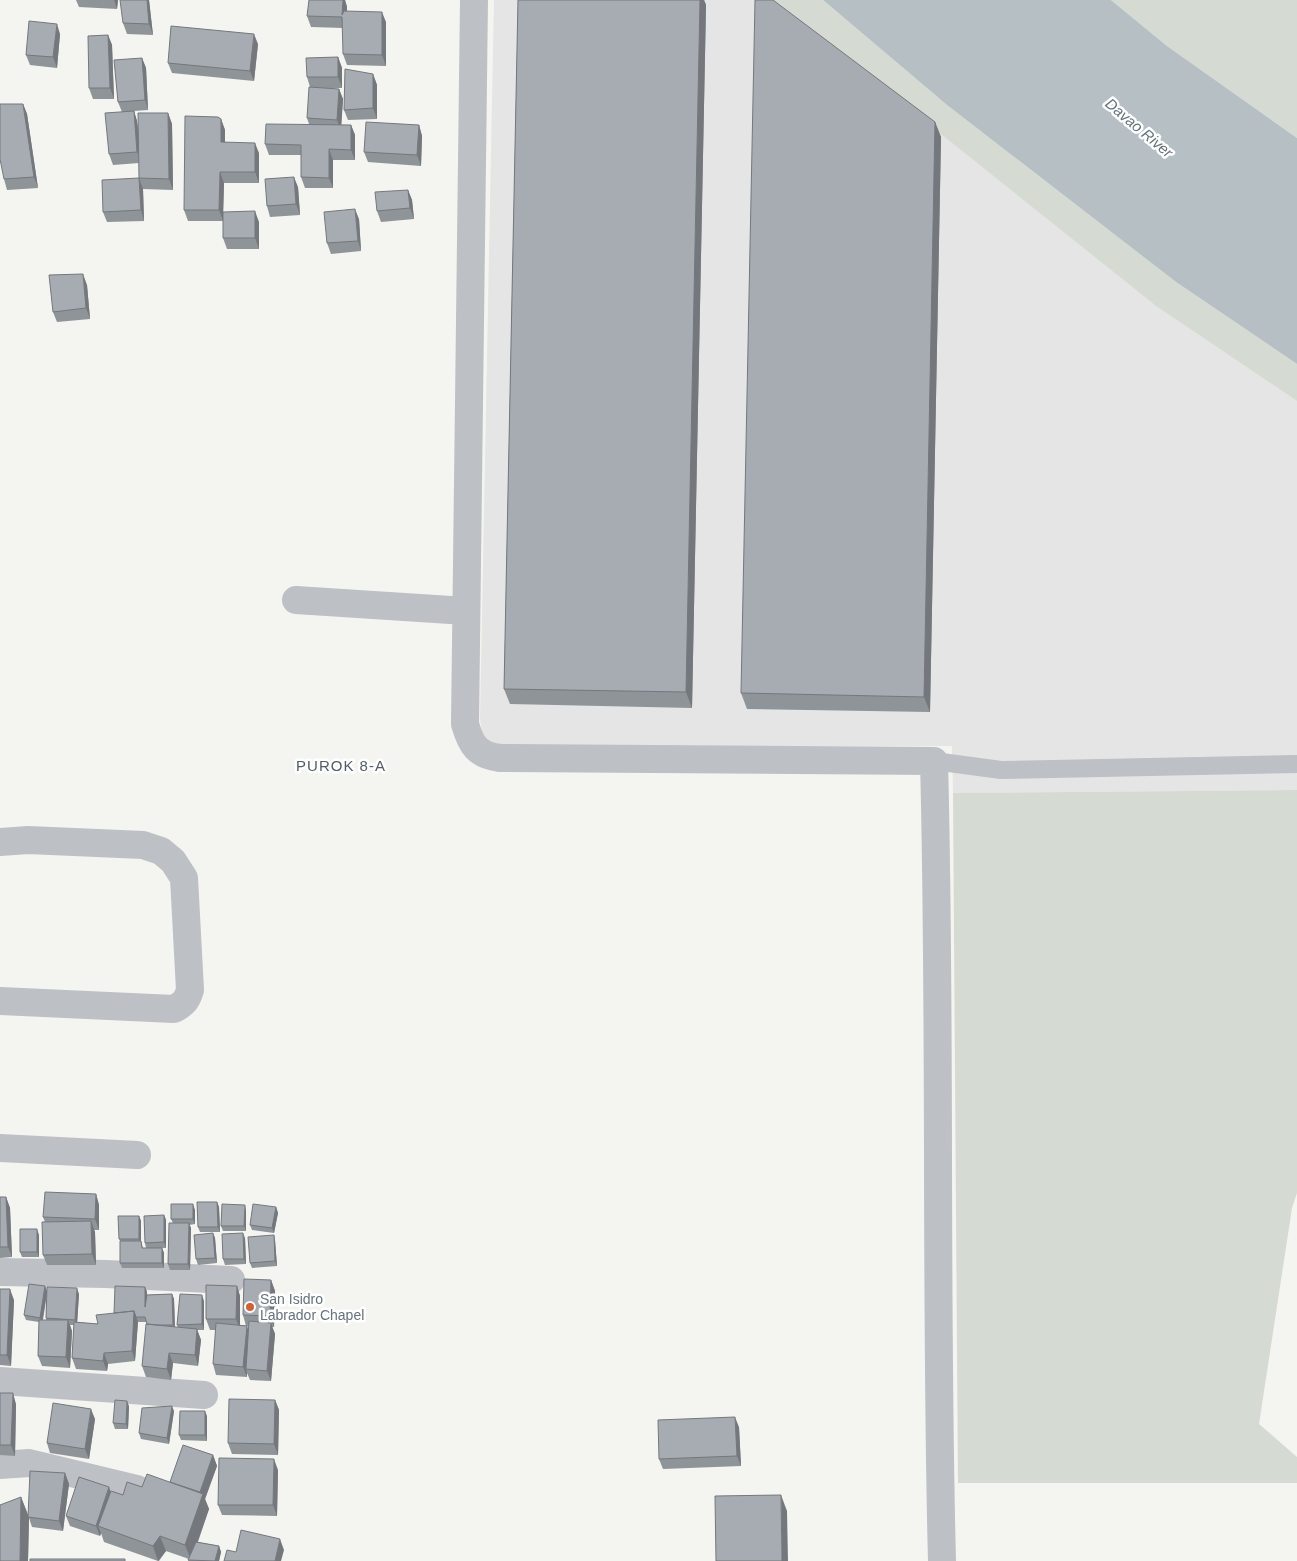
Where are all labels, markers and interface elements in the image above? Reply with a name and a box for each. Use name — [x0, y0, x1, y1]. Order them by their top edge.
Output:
water label: Davao River — [1102, 95, 1177, 161]
district label: PUROK 8-A — [296, 757, 386, 774]
place label: San Isidro Labrador Chapel — [260, 1291, 364, 1323]
marker: San Isidro Labrador Chapel — [244, 1301, 256, 1313]

